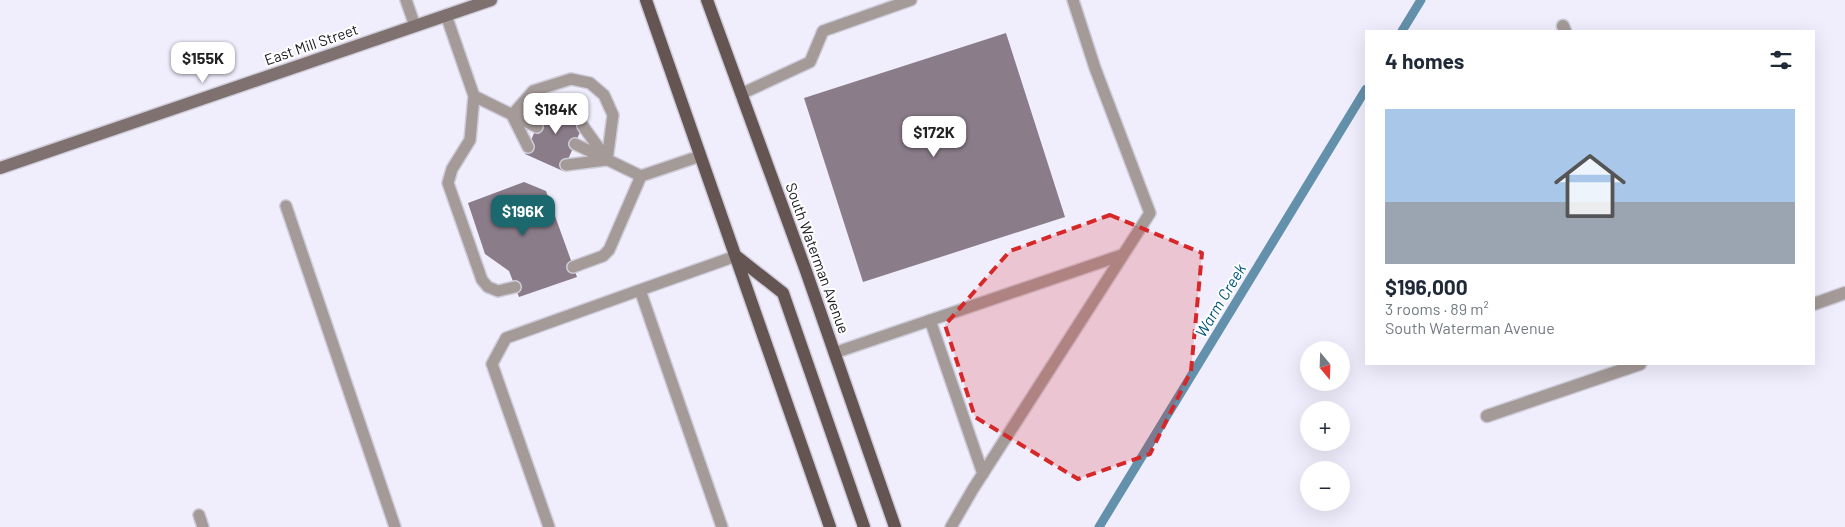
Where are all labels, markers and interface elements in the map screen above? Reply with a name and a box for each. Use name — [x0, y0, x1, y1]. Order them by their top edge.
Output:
street label: East Mill Street — [262, 20, 360, 68]
pin: $155K — [168, 42, 238, 84]
icon: filters — [1767, 46, 1795, 74]
text: $155K — [182, 48, 224, 67]
text: 4 homes — [1385, 48, 1464, 73]
pin: $184K — [521, 92, 591, 135]
text: $184K — [534, 99, 578, 118]
pin: $172K — [899, 116, 969, 158]
text: $172K — [913, 122, 955, 141]
icon: home — [1545, 141, 1635, 231]
street label: South Waterman Avenue — [782, 180, 854, 336]
pin: $196K — [488, 194, 558, 237]
text: $196K — [502, 201, 544, 220]
water label: Warm Creek — [1191, 260, 1249, 340]
text: $196,000 — [1385, 274, 1468, 299]
text: 3 rooms · 89 m² — [1385, 299, 1489, 318]
text: South Waterman Avenue — [1385, 318, 1555, 337]
north arrow — [1300, 341, 1350, 391]
map controls — [1300, 341, 1350, 511]
button: + — [1300, 401, 1350, 451]
button: − — [1300, 461, 1350, 511]

